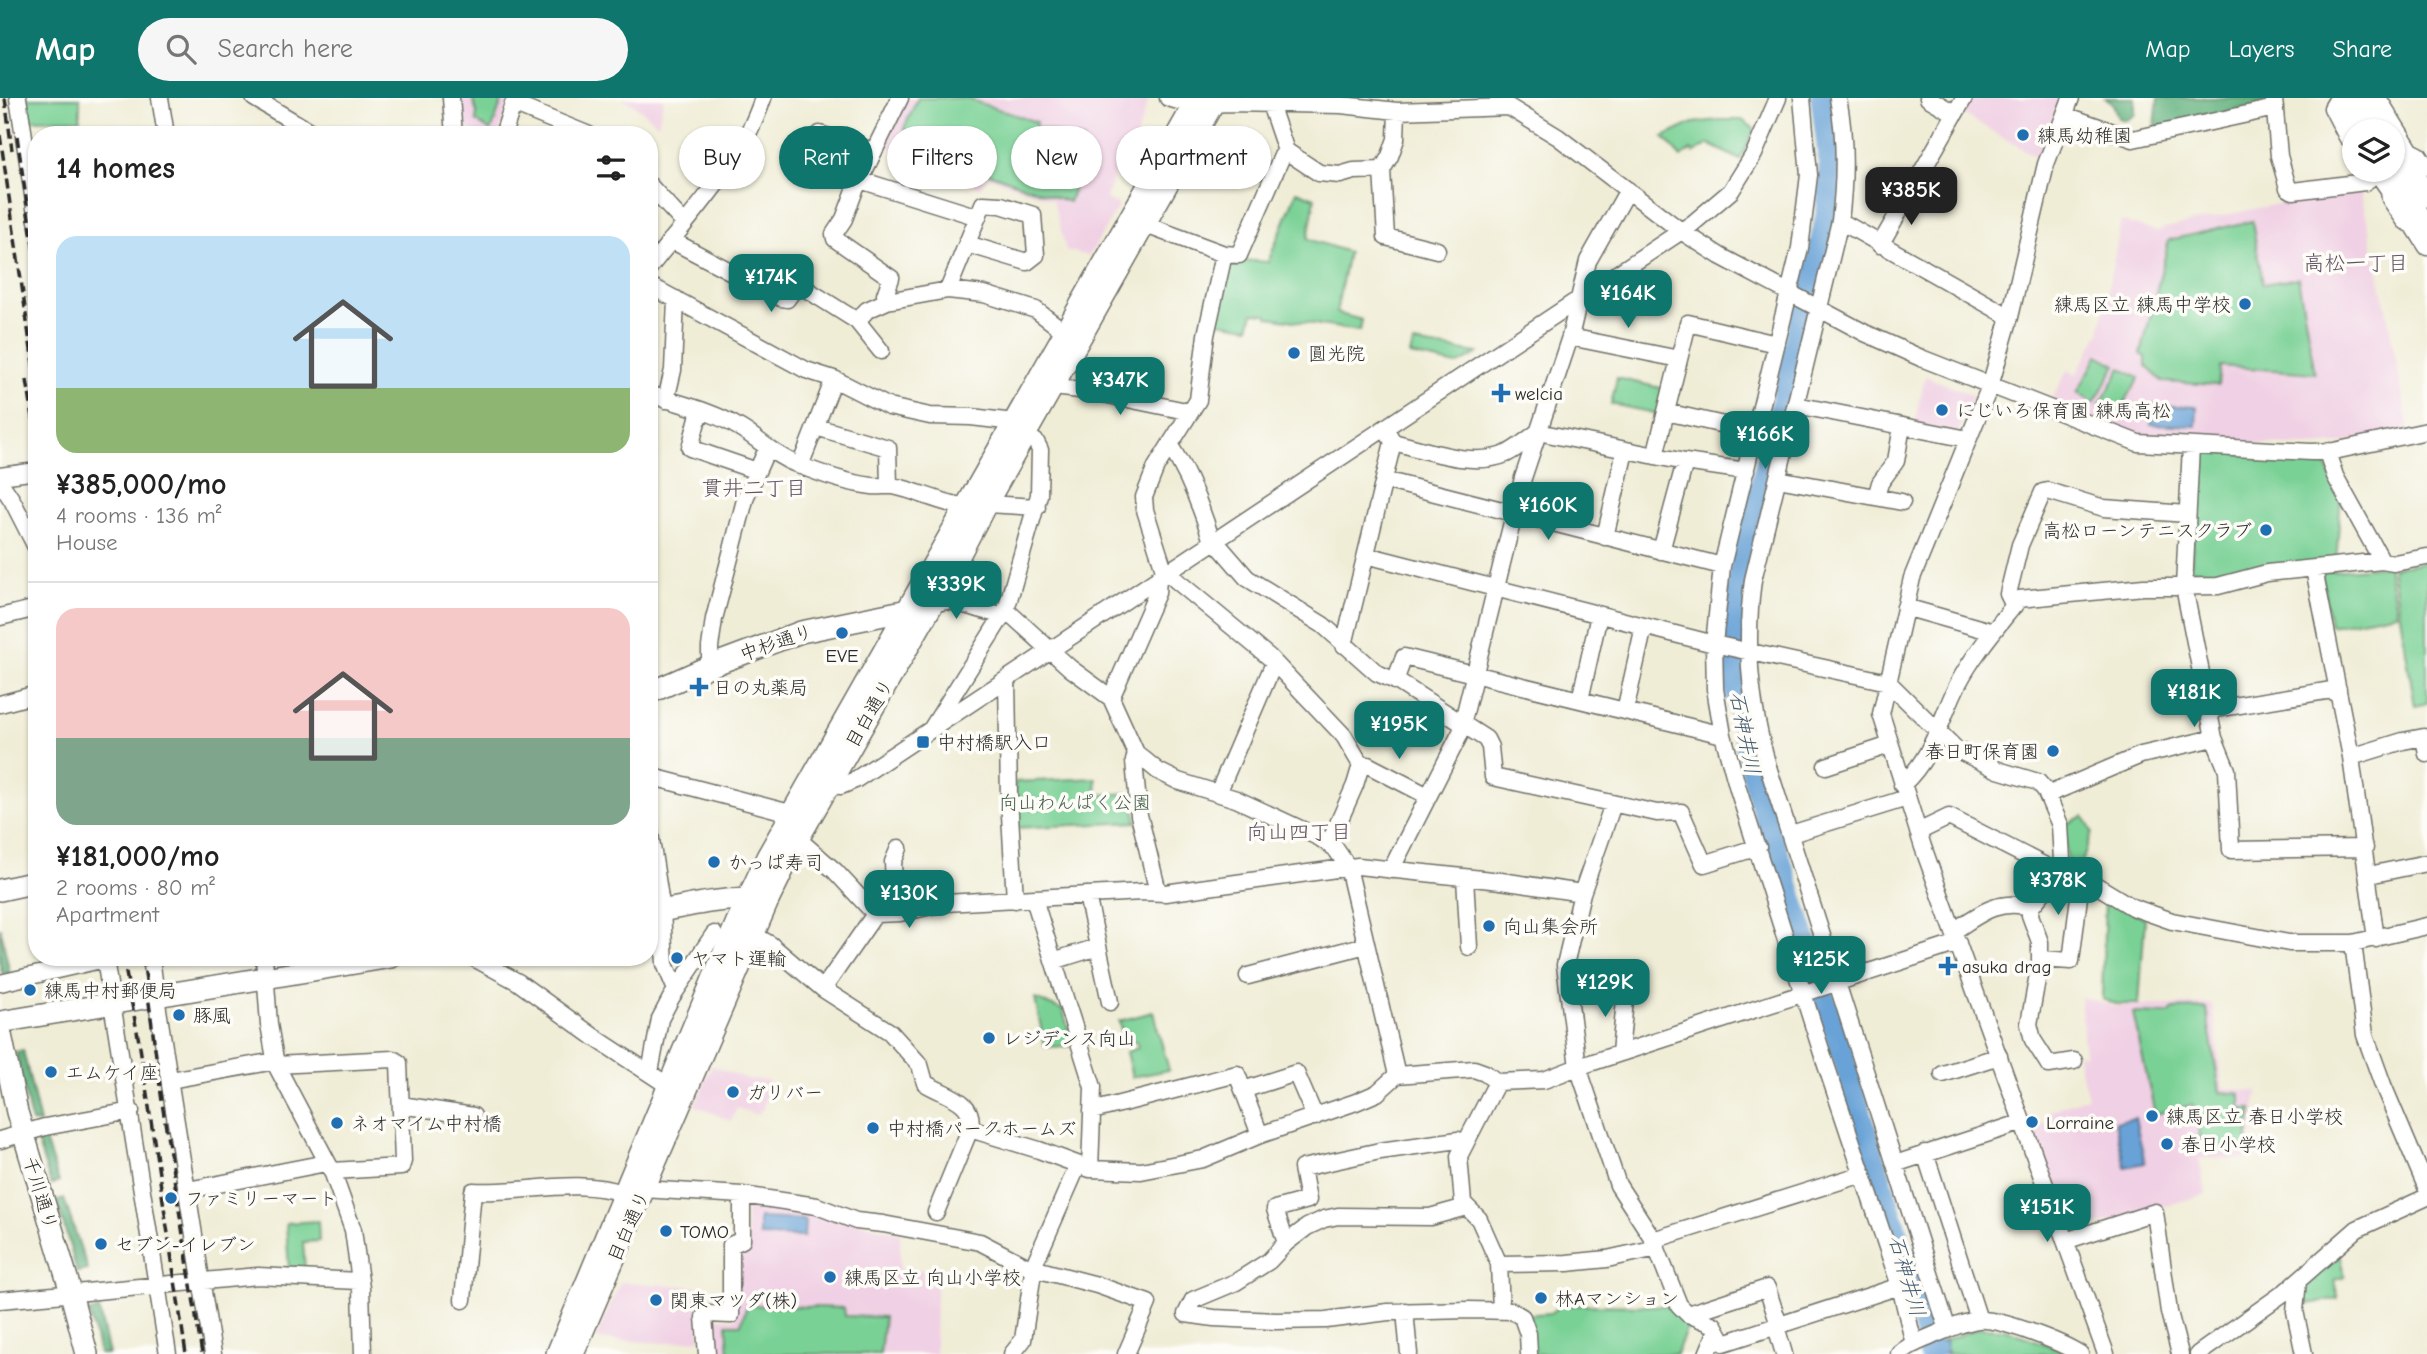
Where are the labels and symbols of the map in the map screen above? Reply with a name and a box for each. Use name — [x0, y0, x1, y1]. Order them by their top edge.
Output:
place label: 練馬幼稚園 — [2037, 125, 2132, 147]
marker: 練馬幼稚園 — [2015, 127, 2031, 143]
pin: ¥385K — [1862, 167, 1960, 227]
district label: 高松一丁目 — [2304, 251, 2409, 275]
pin: ¥174K — [722, 254, 820, 314]
pin: ¥164K — [1579, 271, 1677, 330]
place label: 練馬区立 練馬中学校 — [2054, 294, 2231, 316]
marker: 練馬区立 練馬中学校 — [2237, 296, 2253, 312]
place label: 圓光院 — [1308, 343, 1365, 365]
marker: 圓光院 — [1286, 345, 1302, 361]
pin: ¥347K — [1071, 358, 1169, 417]
place label: welcia — [1515, 383, 1563, 405]
marker: welcia — [1493, 385, 1509, 401]
place label: にじいろ保育園 練馬高松 — [1956, 400, 2171, 422]
marker: にじいろ保育園 練馬高松 — [1934, 402, 1950, 418]
pin: ¥166K — [1716, 412, 1814, 471]
district label: 貫井二丁目 — [702, 476, 807, 500]
pin: ¥160K — [1499, 482, 1597, 542]
place label: 高松ローンテニスクラブ — [2043, 520, 2252, 542]
marker: 高松ローンテニスクラブ — [2258, 522, 2274, 538]
pin: ¥339K — [907, 561, 1005, 621]
street label: 中杉通り — [737, 620, 816, 666]
marker: EVE — [834, 625, 850, 641]
place label: EVE — [825, 645, 859, 667]
pin: ¥181K — [2145, 670, 2243, 729]
street label: 目白通り — [841, 675, 898, 752]
place label: 日の丸薬局 — [713, 677, 808, 699]
marker: 日の丸薬局 — [691, 679, 707, 695]
water label: 石神井川 — [1725, 689, 1765, 777]
pin: ¥195K — [1350, 702, 1448, 761]
place label: 中村橋駅入口 — [937, 732, 1051, 754]
marker: 中村橋駅入口 — [915, 734, 931, 750]
place label: 春日町保育園 — [1925, 741, 2039, 763]
marker: 春日町保育園 — [2045, 743, 2061, 759]
park label: 向山わんぱく公園 — [999, 792, 1151, 814]
district label: 向山四丁目 — [1247, 820, 1352, 844]
place label: かっぱ寿司 — [728, 852, 823, 874]
marker: かっぱ寿司 — [706, 854, 722, 870]
pin: ¥378K — [2009, 858, 2107, 917]
pin: ¥130K — [860, 870, 958, 930]
place label: 向山集会所 — [1503, 916, 1598, 938]
marker: 向山集会所 — [1481, 918, 1497, 934]
pin: ¥125K — [1772, 936, 1870, 996]
place label: ヤマト運輸 — [691, 948, 786, 970]
marker: ヤマト運輸 — [669, 950, 685, 966]
place label: asuka drag — [1962, 956, 2052, 978]
marker: asuka drag — [1940, 958, 1956, 974]
pin: ¥129K — [1556, 960, 1654, 1019]
place label: 練馬中村郵便局 — [44, 980, 177, 1002]
marker: 練馬中村郵便局 — [22, 982, 38, 998]
place label: 豚風 — [193, 1005, 231, 1027]
marker: 豚風 — [171, 1007, 187, 1023]
place label: レジデンス向山 — [1003, 1028, 1136, 1050]
marker: レジデンス向山 — [981, 1030, 997, 1046]
place label: エムケイ座 — [65, 1062, 159, 1084]
marker: エムケイ座 — [43, 1064, 59, 1080]
place label: ガリバー — [747, 1082, 823, 1104]
marker: ガリバー — [725, 1084, 741, 1100]
place label: 練馬区立 春日小学校 — [2166, 1106, 2343, 1128]
marker: 練馬区立 春日小学校 — [2144, 1108, 2160, 1124]
place label: Lorraine — [2046, 1112, 2114, 1134]
place label: ネオマイム中村橋 — [351, 1113, 501, 1135]
marker: Lorraine — [2024, 1114, 2040, 1130]
marker: ネオマイム中村橋 — [329, 1115, 345, 1131]
place label: 中村橋パークホームズ — [887, 1118, 1076, 1140]
marker: 中村橋パークホームズ — [865, 1120, 881, 1136]
place label: 春日小学校 — [2181, 1134, 2276, 1156]
marker: 春日小学校 — [2159, 1136, 2175, 1152]
street label: 千川通り — [18, 1154, 62, 1233]
pin: ¥151K — [1998, 1184, 2096, 1244]
street label: 目白通り — [603, 1187, 654, 1266]
place label: ファミリーマート — [185, 1188, 337, 1210]
marker: ファミリーマート — [163, 1190, 179, 1206]
place label: TOMO — [680, 1221, 729, 1243]
marker: TOMO — [658, 1223, 674, 1239]
water label: 石神井川 — [1884, 1232, 1930, 1320]
place label: セブン-イレブン — [115, 1234, 256, 1256]
marker: セブン-イレブン — [93, 1236, 109, 1252]
place label: 練馬区立 向山小学校 — [844, 1267, 1021, 1289]
marker: 練馬区立 向山小学校 — [822, 1269, 838, 1285]
place label: 林Aマンション — [1555, 1288, 1679, 1310]
place label: 関東マツダ(株) — [670, 1290, 797, 1312]
marker: 林Aマンション — [1533, 1290, 1549, 1306]
marker: 関東マツダ(株) — [648, 1292, 664, 1308]

